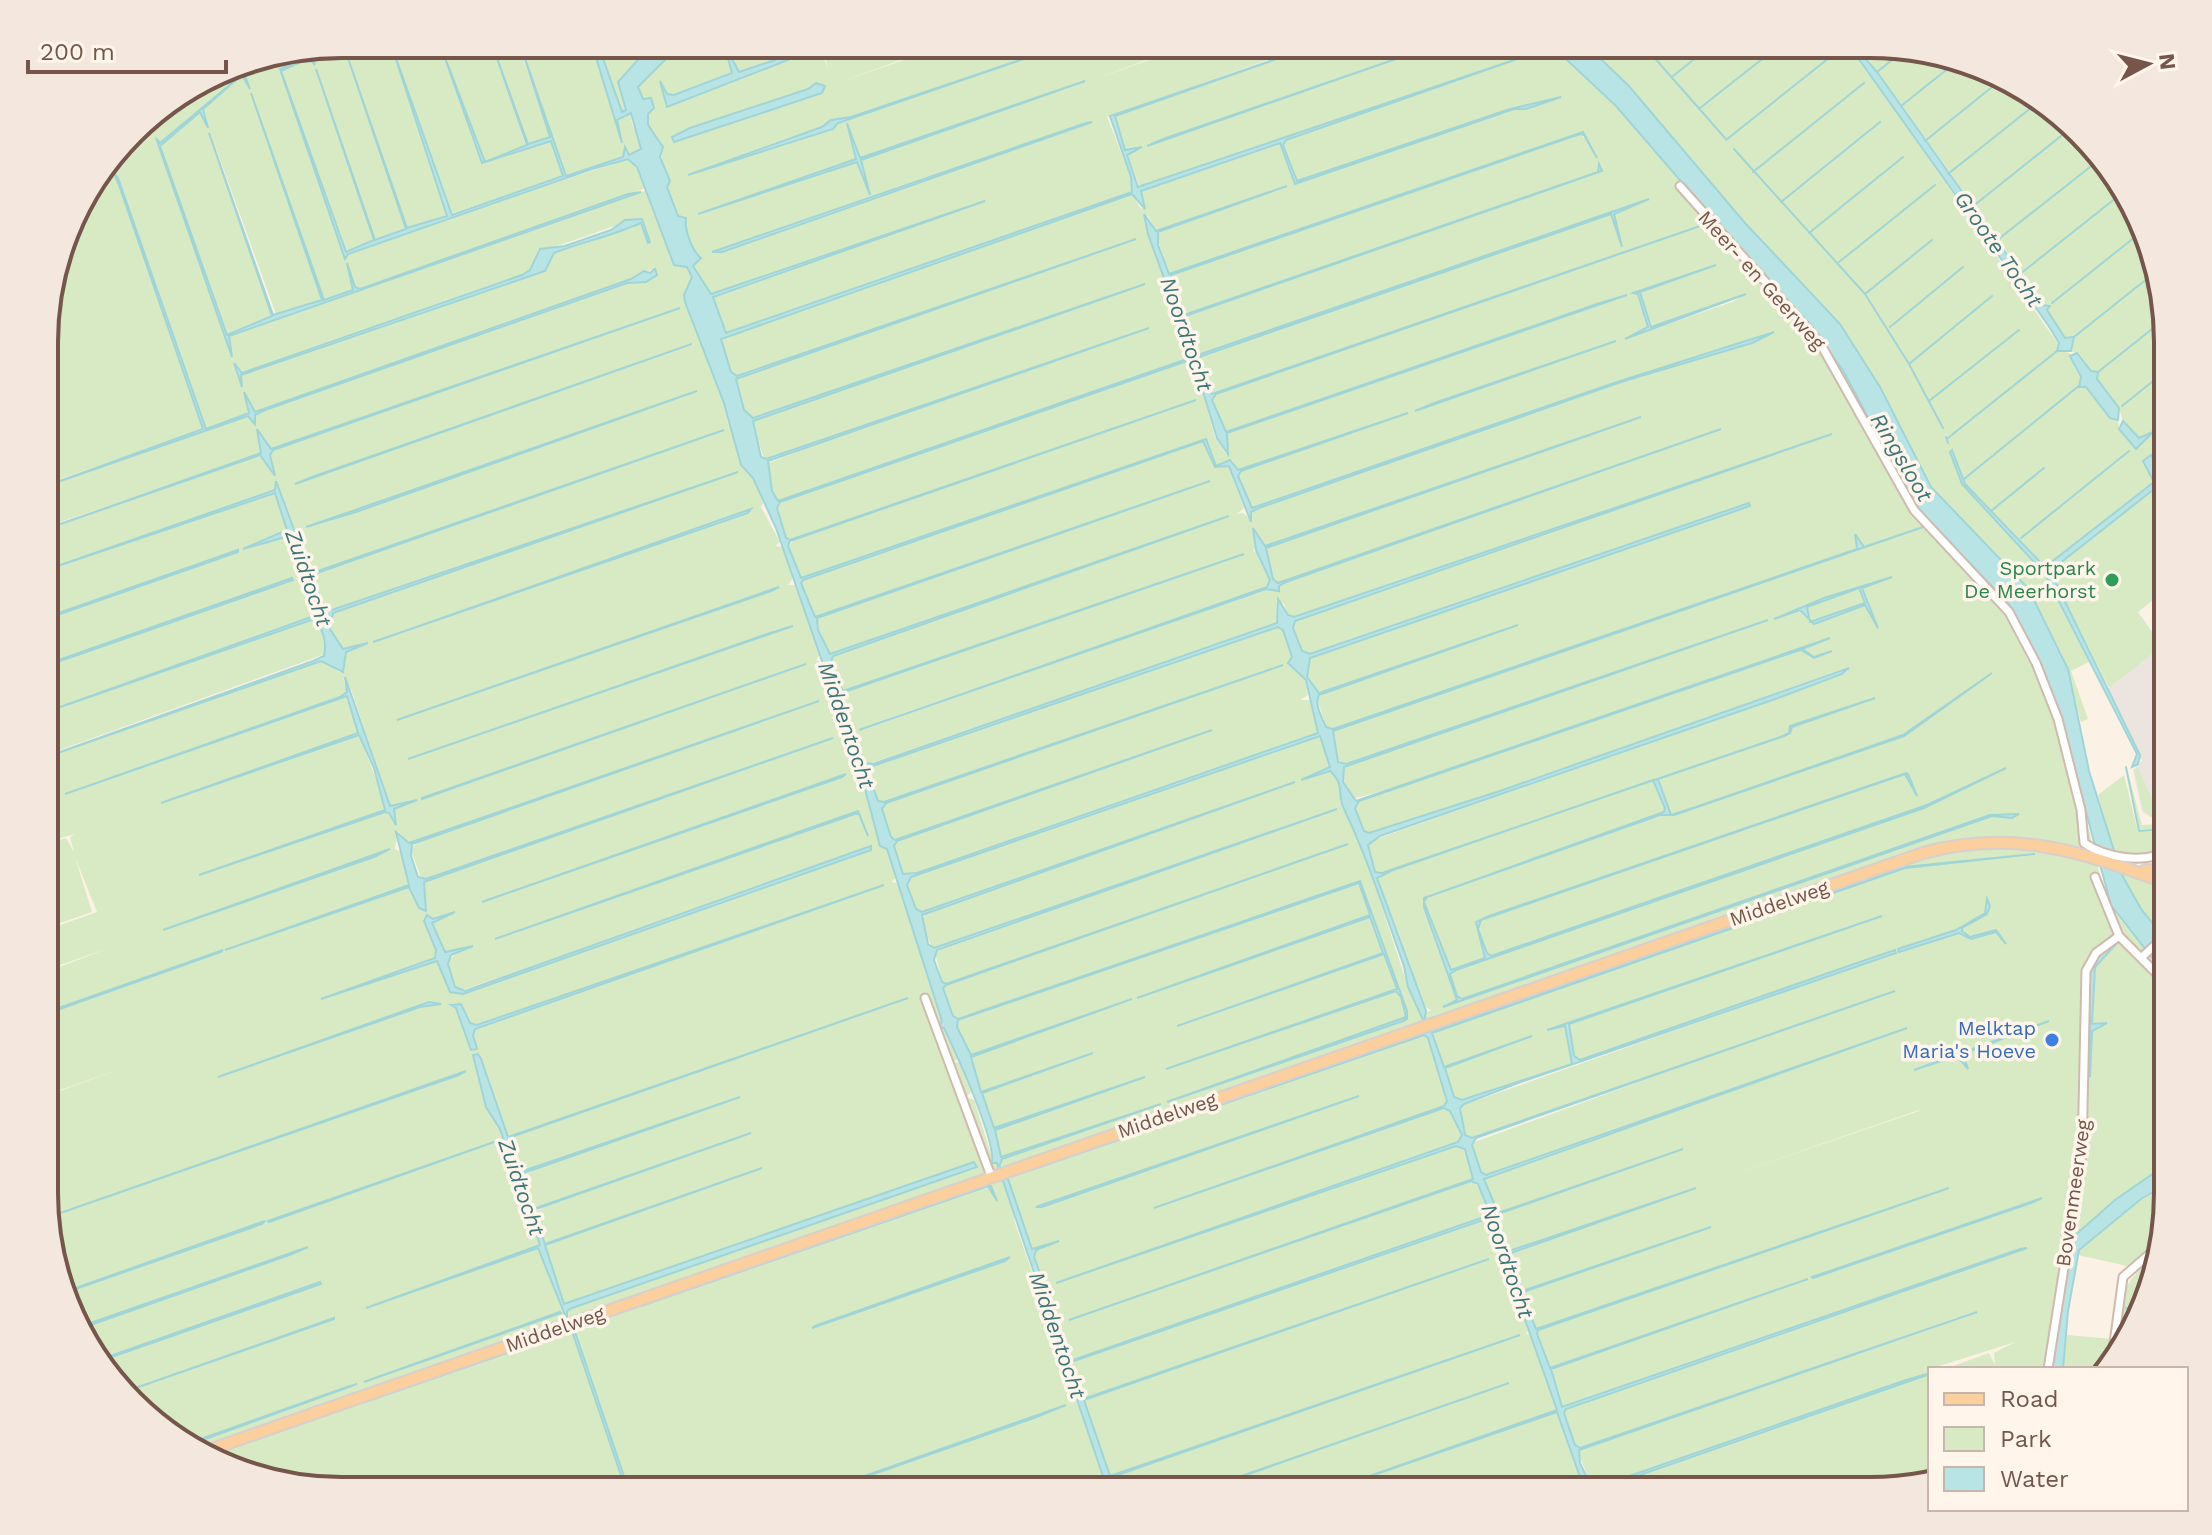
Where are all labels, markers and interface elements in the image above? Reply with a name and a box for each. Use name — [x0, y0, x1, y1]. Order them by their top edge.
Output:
scale bar — [28, 24, 226, 74]
north arrow — [2108, 24, 2188, 104]
text: 200 m — [40, 38, 115, 66]
text: N — [2154, 52, 2181, 71]
water label: Groote Tocht — [1949, 187, 2048, 313]
street label: Meer- en Geerweg — [1693, 206, 1831, 355]
water label: Noordtocht — [1155, 274, 1218, 396]
water label: Ringsloot — [1865, 409, 1938, 507]
water label: Zuidtocht — [280, 526, 337, 631]
place label: Sportpark De Meerhorst — [1964, 556, 2097, 603]
marker: Sportpark De Meerhorst — [2103, 571, 2121, 589]
water label: Middentocht — [813, 658, 880, 793]
street label: Middelweg — [1726, 875, 1832, 931]
place label: Melktap Maria's Hoeve — [1902, 1016, 2036, 1063]
marker: Melktap Maria's Hoeve — [2043, 1031, 2061, 1049]
street label: Middelweg — [1114, 1087, 1220, 1143]
street label: Bovenmeerweg — [2051, 1118, 2095, 1268]
water label: Zuidtocht — [493, 1135, 550, 1240]
water label: Noordtocht — [1476, 1201, 1539, 1323]
water label: Middentocht — [1024, 1268, 1091, 1403]
street label: Middelweg — [502, 1301, 608, 1357]
legend — [1928, 1367, 2188, 1511]
text: Road — [2000, 1385, 2059, 1413]
text: Park — [2000, 1425, 2052, 1453]
text: Water — [2000, 1465, 2069, 1493]

